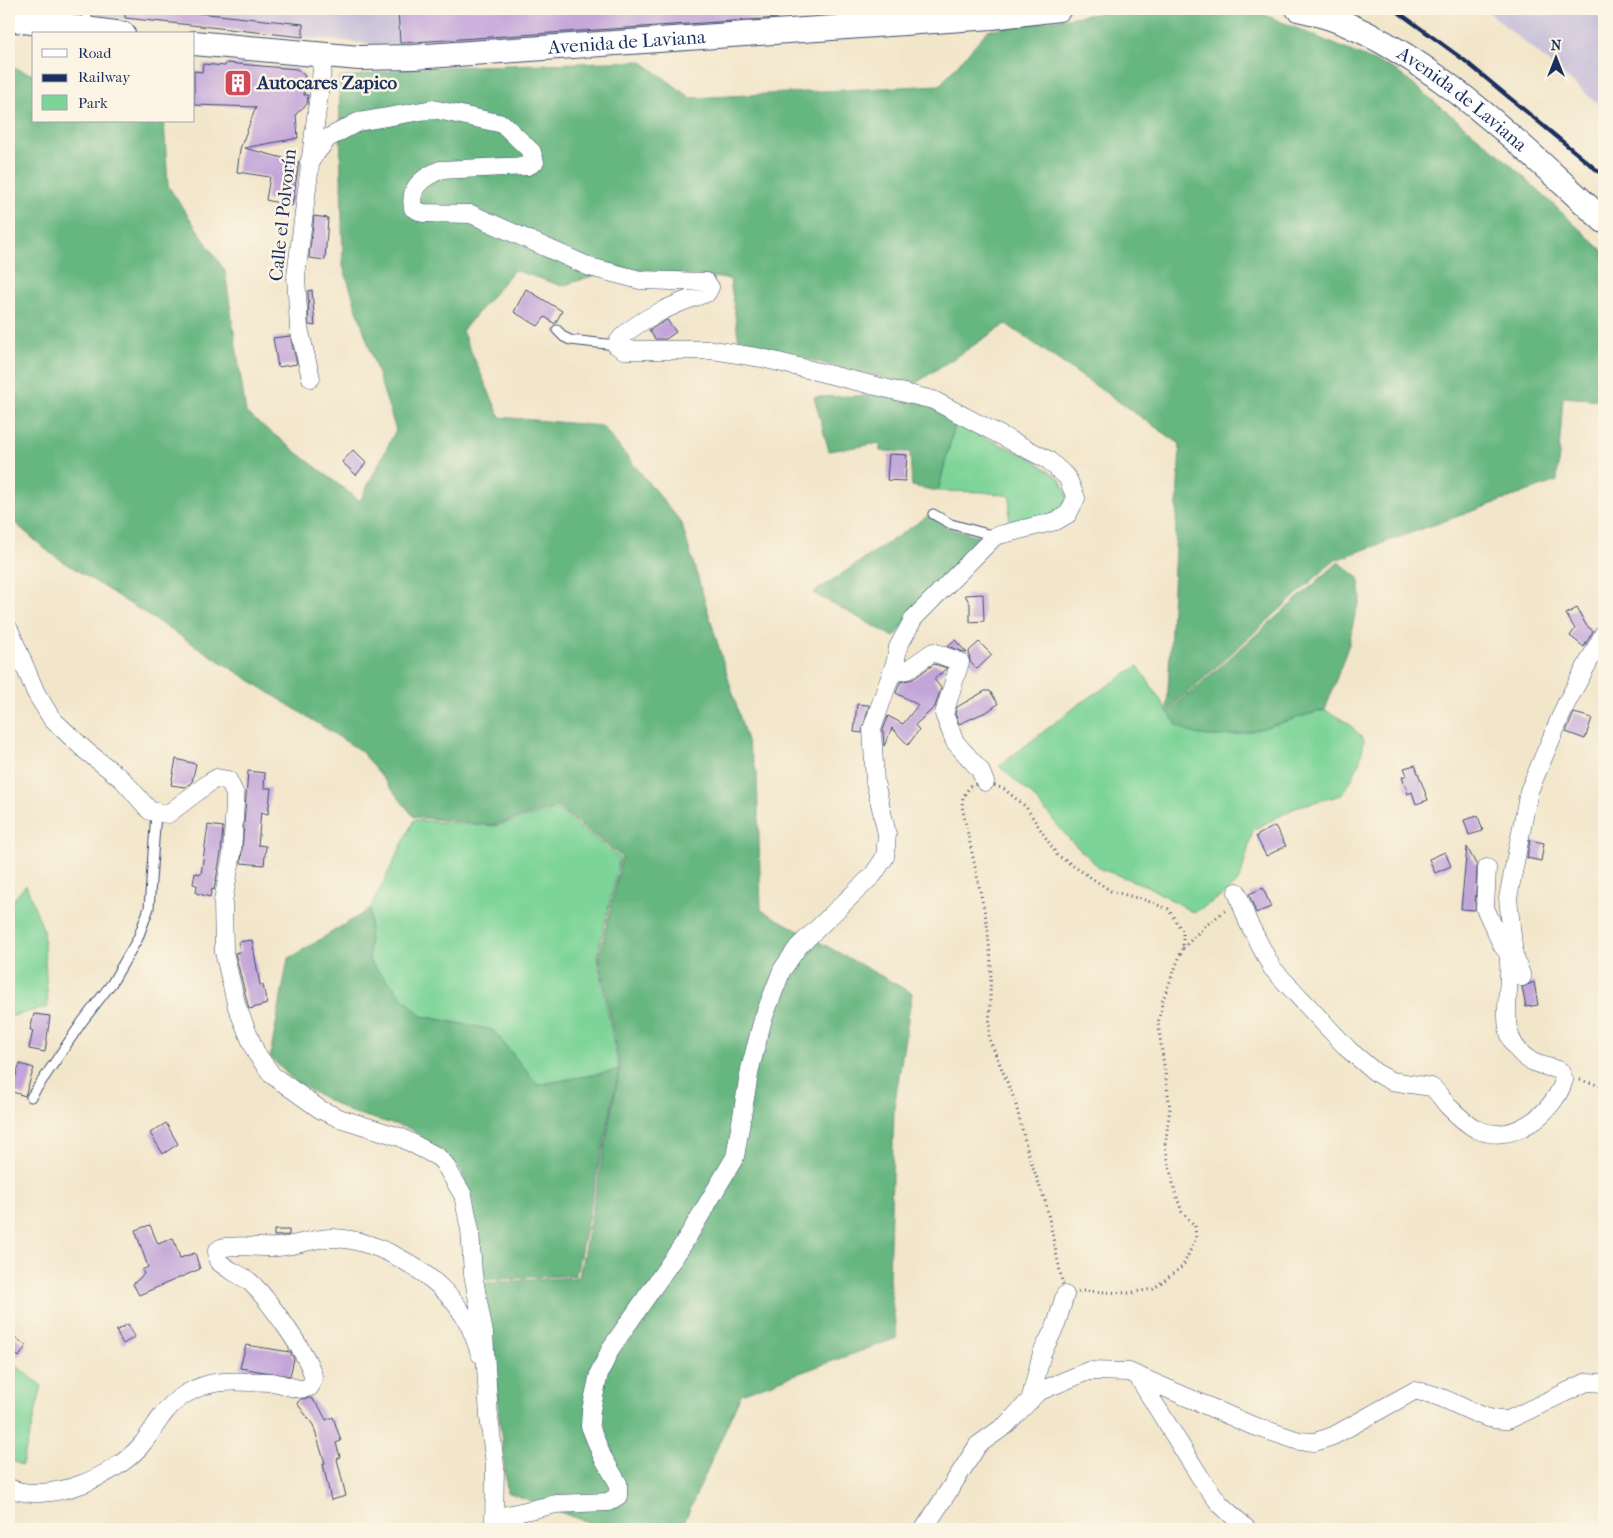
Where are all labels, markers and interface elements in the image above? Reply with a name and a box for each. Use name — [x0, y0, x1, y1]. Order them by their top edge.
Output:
street label: Avenida de Laviana — [546, 26, 706, 59]
legend — [32, 32, 195, 122]
north arrow — [1530, 32, 1580, 82]
text: N — [1551, 37, 1562, 54]
street label: Avenida de Laviana — [1392, 42, 1531, 156]
text: Road — [78, 44, 112, 62]
text: Railway — [78, 68, 131, 86]
building icon: Autocares Zapico — [223, 68, 253, 98]
place label: Autocares Zapico — [256, 72, 398, 94]
text: Park — [78, 94, 108, 112]
street label: Calle el Polvorín — [265, 148, 301, 282]

